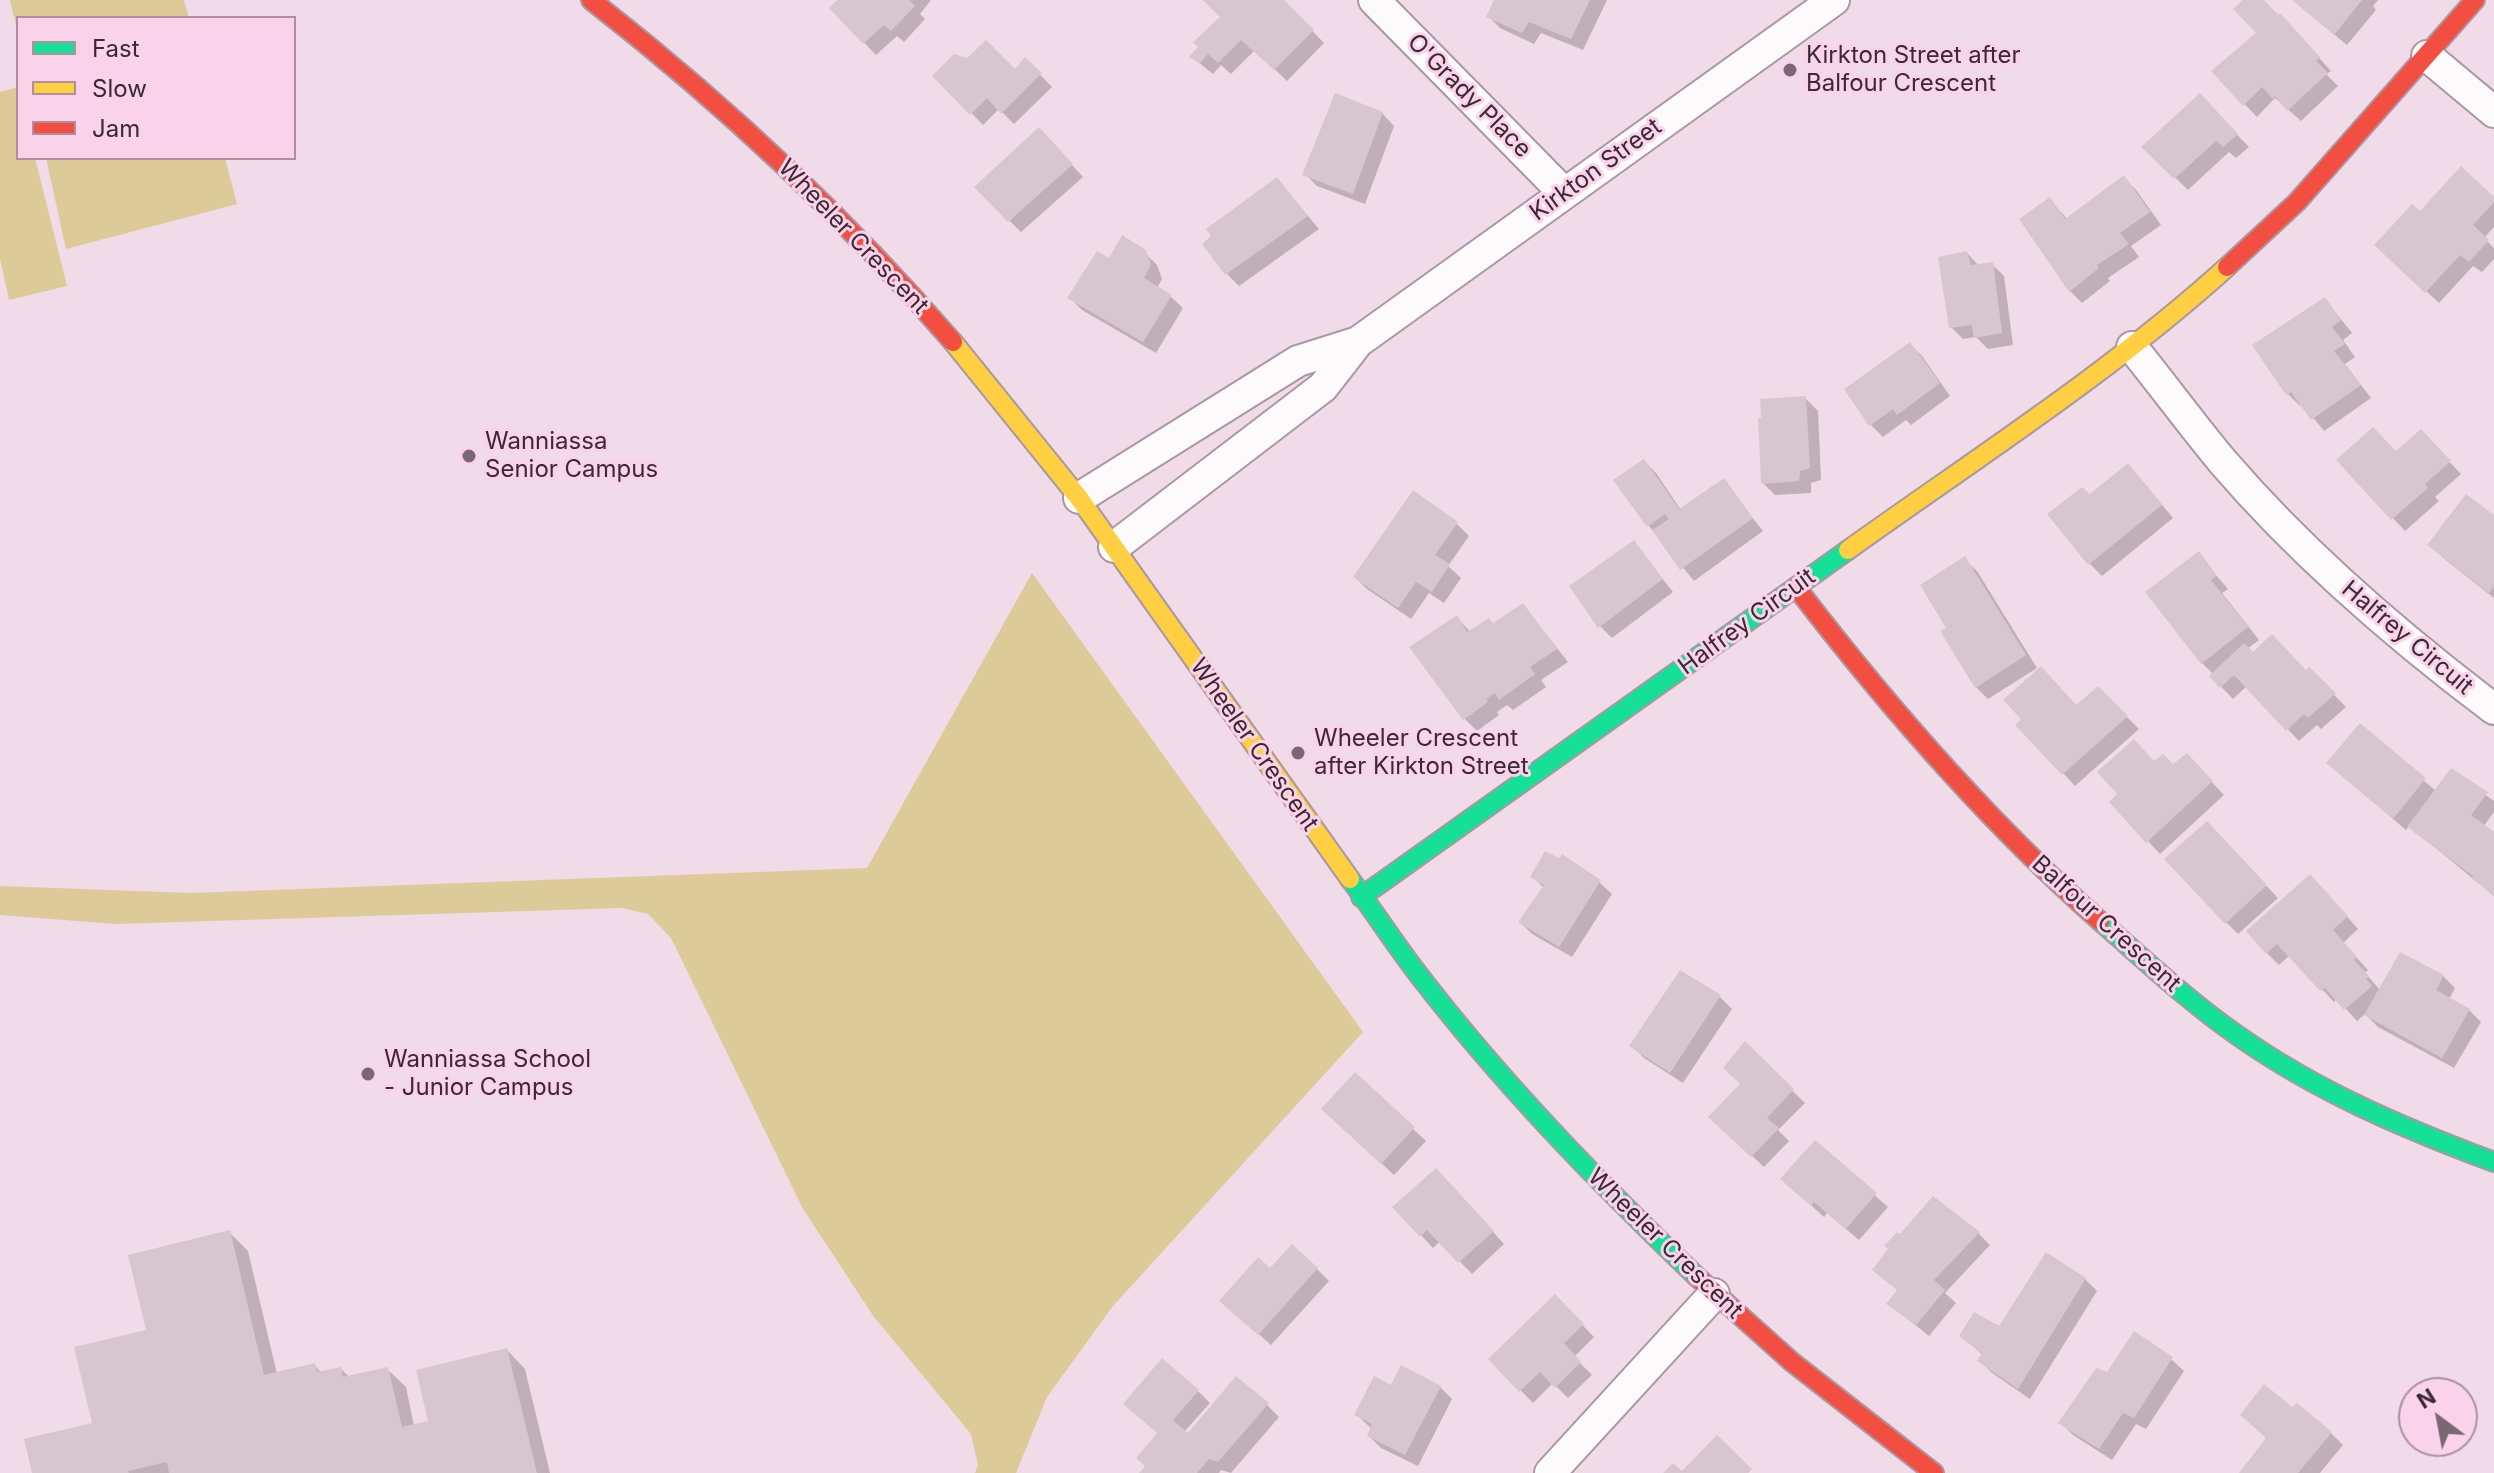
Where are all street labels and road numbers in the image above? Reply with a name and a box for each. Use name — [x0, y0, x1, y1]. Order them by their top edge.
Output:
street label: O'Grady Place — [1401, 28, 1537, 164]
street label: Kirkton Street — [1525, 113, 1667, 227]
street label: Wheeler Crescent — [772, 154, 934, 320]
street label: Halfrey Circuit — [1673, 563, 1821, 681]
street label: Halfrey Circuit — [2336, 575, 2478, 701]
street label: Wheeler Crescent — [1184, 653, 1324, 837]
street label: Balfour Crescent — [2026, 850, 2186, 998]
street label: Wheeler Crescent — [1582, 1163, 1748, 1325]

